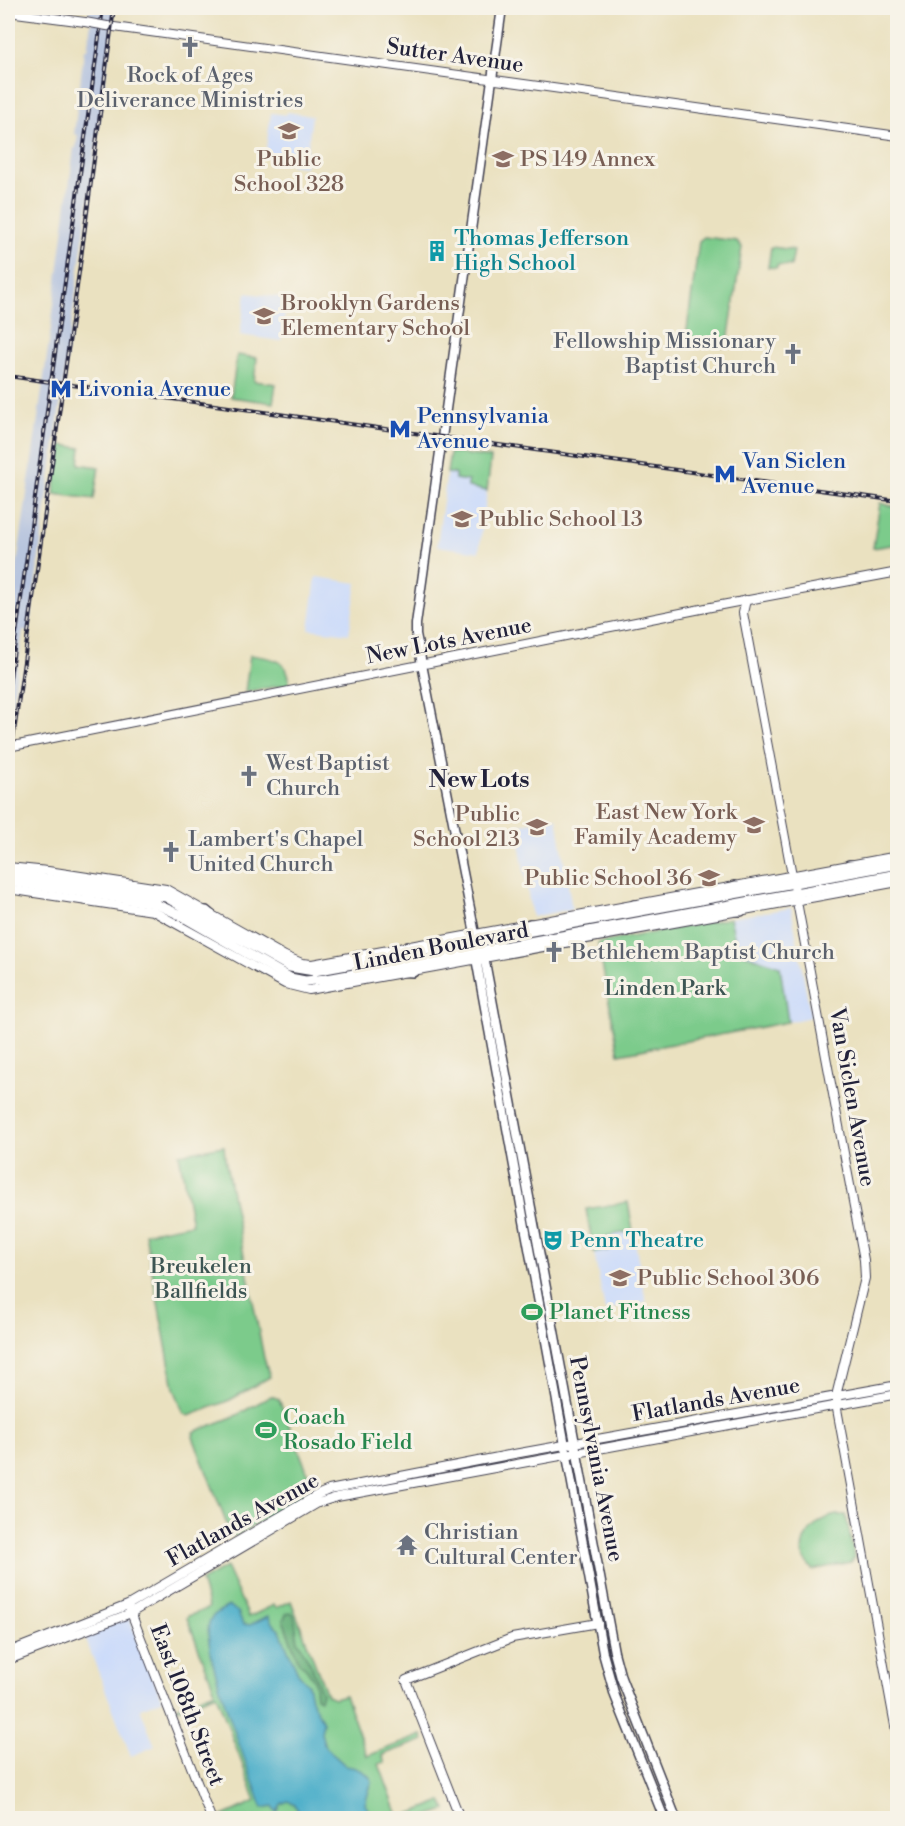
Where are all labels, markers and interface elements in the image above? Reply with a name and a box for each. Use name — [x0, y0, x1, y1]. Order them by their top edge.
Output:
street label: Sutter Avenue — [385, 33, 525, 79]
church icon: Rock of Ages Deliverance Ministries — [178, 35, 202, 59]
place label: Rock of Ages Deliverance Ministries — [77, 62, 303, 114]
school or university icon: Public School 328 — [277, 119, 301, 143]
place label: Public School 328 — [234, 146, 344, 198]
place label: PS 149 Annex — [520, 146, 656, 173]
school or university icon: PS 149 Annex — [491, 147, 515, 171]
place label: Thomas Jefferson High School — [454, 225, 629, 277]
building icon: Thomas Jefferson High School — [425, 239, 449, 263]
place label: Brooklyn Gardens Elementary School — [280, 290, 471, 342]
school or university icon: Brooklyn Gardens Elementary School — [252, 304, 276, 328]
place label: Fellowship Missionary Baptist Church — [553, 328, 776, 380]
church icon: Fellowship Missionary Baptist Church — [781, 342, 805, 366]
place label: Livonia Avenue — [78, 376, 231, 403]
metro station icon: Livonia Avenue — [49, 377, 73, 401]
place label: Pennsylvania Avenue — [416, 403, 550, 455]
metro station icon: Pennsylvania Avenue — [388, 417, 412, 441]
place label: Van Siclen Avenue — [741, 448, 846, 500]
metro station icon: Van Siclen Avenue — [713, 462, 737, 486]
place label: Public School 13 — [479, 506, 643, 533]
school or university icon: Public School 13 — [450, 507, 474, 531]
street label: New Lots Avenue — [364, 612, 534, 670]
place label: West Baptist Church — [265, 750, 390, 802]
church icon: West Baptist Church — [237, 764, 261, 788]
district label: New Lots — [429, 765, 529, 795]
place label: East New York Family Academy — [574, 799, 739, 851]
place label: Public School 213 — [413, 801, 520, 853]
school or university icon: East New York Family Academy — [742, 813, 766, 837]
school or university icon: Public School 213 — [525, 815, 549, 839]
place label: Lambert's Chapel United Church — [188, 826, 364, 878]
church icon: Lambert's Chapel United Church — [159, 840, 183, 864]
place label: Public School 36 — [524, 865, 692, 892]
school or university icon: Public School 36 — [697, 866, 721, 890]
street label: Linden Boulevard — [351, 917, 531, 977]
place label: Bethlehem Baptist Church — [570, 939, 835, 966]
church icon: Bethlehem Baptist Church — [542, 940, 566, 964]
park label: Linden Park — [604, 975, 727, 1002]
street label: Van Siclen Avenue — [823, 1004, 881, 1189]
place label: Penn Theatre — [570, 1227, 704, 1254]
theatre icon: Penn Theatre — [541, 1228, 565, 1252]
park label: Breukelen Ballfields — [149, 1253, 252, 1305]
place label: Public School 306 — [637, 1265, 819, 1292]
school or university icon: Public School 306 — [608, 1266, 632, 1290]
place label: Planet Fitness — [549, 1299, 691, 1326]
sports icon: Planet Fitness — [520, 1300, 544, 1324]
street label: Pennsylvania Avenue — [563, 1354, 629, 1564]
street label: Flatlands Avenue — [630, 1372, 802, 1428]
place label: Coach Rosado Field — [283, 1404, 413, 1456]
sports icon: Coach Rosado Field — [254, 1418, 278, 1442]
street label: Flatlands Avenue — [162, 1467, 324, 1573]
place label: Christian Cultural Center — [424, 1519, 578, 1571]
temple icon: Christian Cultural Center — [395, 1533, 419, 1557]
street label: East 108th Street — [144, 1620, 230, 1790]

